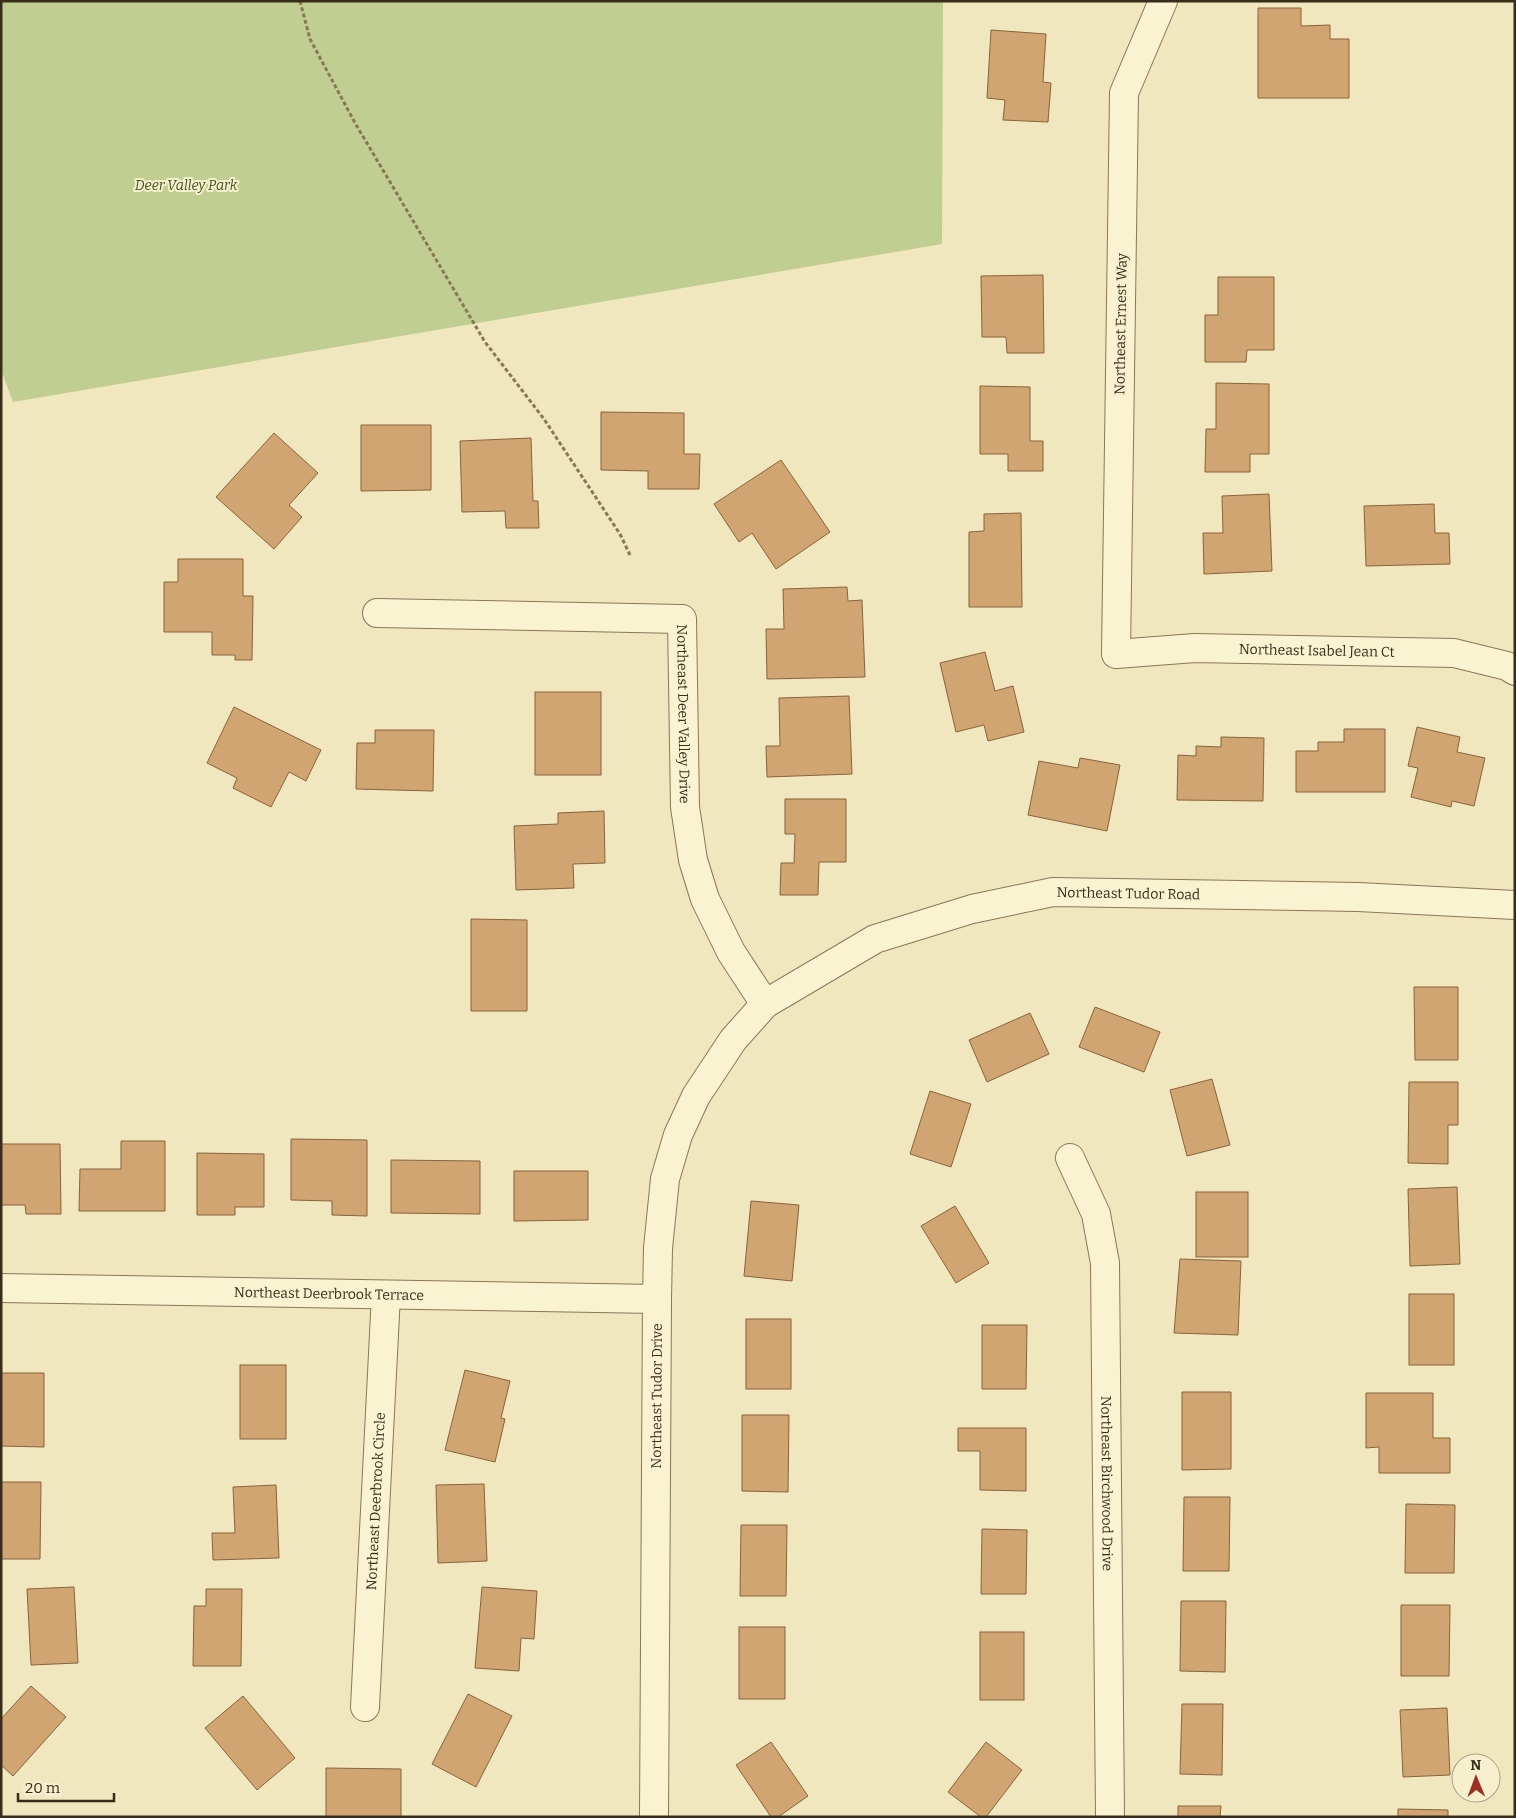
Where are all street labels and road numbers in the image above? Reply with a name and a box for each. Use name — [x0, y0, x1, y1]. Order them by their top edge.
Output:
street label: Northeast Ernest Way — [1111, 252, 1131, 395]
street label: Northeast Deer Valley Drive — [674, 624, 693, 804]
street label: Northeast Isabel Jean Ct — [1239, 640, 1395, 660]
street label: Northeast Tudor Road — [1056, 884, 1200, 903]
street label: Northeast Deerbrook Terrace — [234, 1283, 424, 1304]
street label: Northeast Tudor Drive — [648, 1323, 665, 1469]
street label: Northeast Birchwood Drive — [1098, 1396, 1116, 1571]
street label: Northeast Deerbrook Circle — [362, 1412, 389, 1591]

